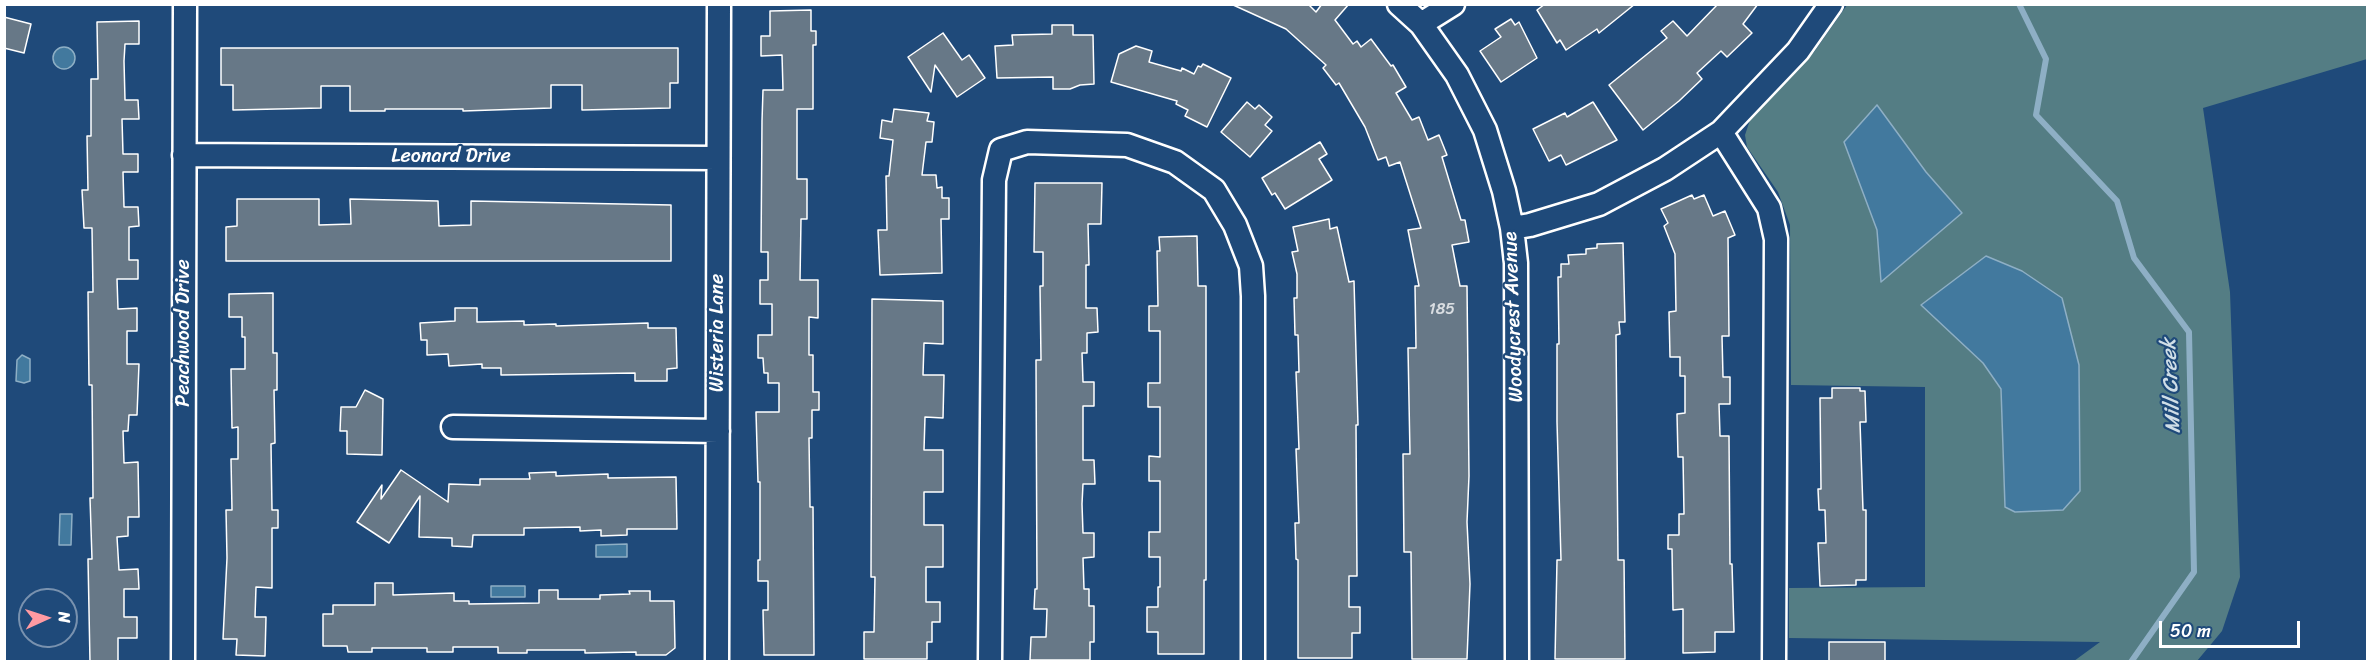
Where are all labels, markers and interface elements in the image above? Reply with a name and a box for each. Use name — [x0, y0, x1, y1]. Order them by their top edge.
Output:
street label: Leonard Drive — [391, 145, 511, 169]
street label: Woodycrest Avenue — [1499, 231, 1529, 403]
street label: Peachwood Drive — [172, 259, 196, 407]
street label: Wisteria Lane — [706, 274, 730, 392]
house number: 185 — [1429, 300, 1455, 320]
water label: Mill Creek — [2157, 338, 2187, 434]
north arrow — [18, 588, 78, 648]
scale bar — [2162, 609, 2303, 647]
text: N — [50, 611, 79, 623]
text: 50 m — [2170, 615, 2211, 647]

